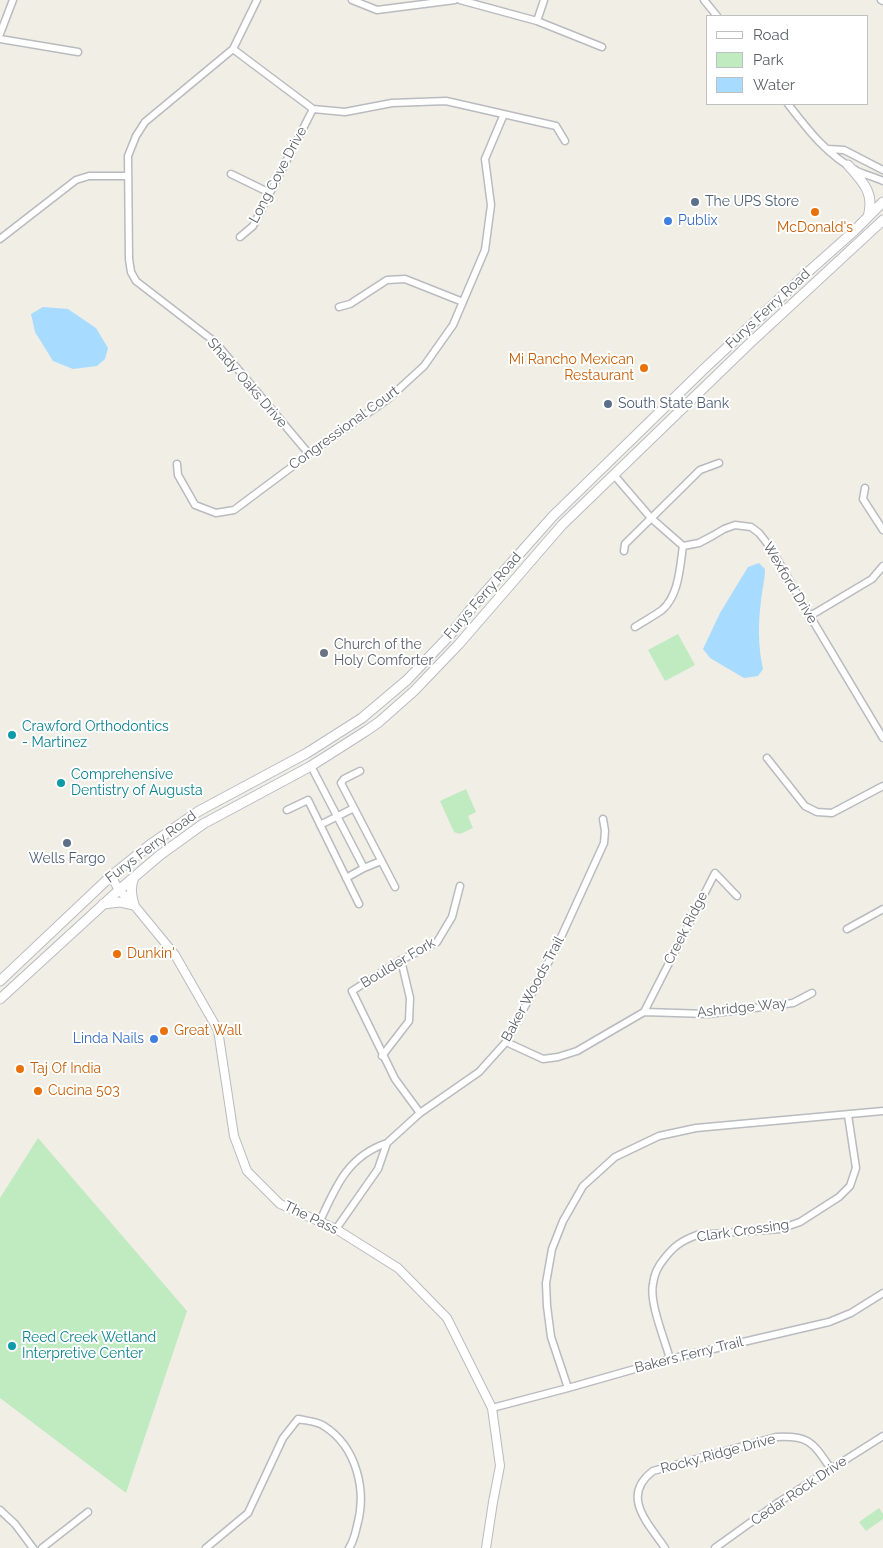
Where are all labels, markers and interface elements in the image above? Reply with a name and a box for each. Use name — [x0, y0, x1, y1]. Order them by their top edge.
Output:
legend — [706, 15, 868, 105]
text: Road — [753, 26, 789, 44]
text: Park — [753, 51, 784, 69]
text: Water — [753, 76, 795, 94]
street label: Long Cove Drive — [246, 124, 310, 226]
place label: The UPS Store — [705, 194, 799, 210]
marker: The UPS Store — [689, 196, 701, 208]
marker: McDonald's — [809, 206, 821, 218]
place label: Publix — [678, 213, 718, 229]
marker: Publix — [662, 215, 674, 227]
place label: McDonald's — [777, 220, 853, 236]
street label: Furys Ferry Road — [722, 266, 814, 352]
street label: Shady Oaks Drive — [203, 335, 291, 431]
place label: Mi Rancho Mexican Restaurant — [509, 352, 634, 384]
marker: Mi Rancho Mexican Restaurant — [638, 362, 650, 374]
street label: Congressional Court — [286, 383, 402, 473]
place label: South State Bank — [618, 396, 729, 412]
marker: South State Bank — [602, 398, 614, 410]
street label: Wexford Drive — [759, 539, 821, 627]
street label: Furys Ferry Road — [441, 549, 525, 643]
place label: Church of the Holy Comforter — [334, 637, 433, 670]
marker: Church of the Holy Comforter — [318, 647, 330, 659]
place label: Crawford Orthodontics - Martinez — [22, 719, 169, 752]
marker: Crawford Orthodontics - Martinez — [6, 729, 18, 741]
place label: Comprehensive Dentistry of Augusta — [71, 767, 203, 800]
marker: Comprehensive Dentistry of Augusta — [55, 777, 67, 789]
street label: Furys Ferry Road — [102, 807, 200, 887]
marker: Wells Fargo — [61, 837, 73, 849]
place label: Wells Fargo — [29, 851, 105, 867]
street label: Creek Ridge — [660, 889, 712, 967]
street label: Boulder Fork — [358, 934, 438, 992]
street label: Baker Woods Trail — [498, 934, 568, 1044]
place label: Dunkin' — [127, 946, 175, 962]
marker: Dunkin' — [111, 948, 123, 960]
street label: Ashridge Way — [696, 995, 788, 1021]
place label: Great Wall — [174, 1023, 242, 1039]
marker: Great Wall — [158, 1025, 170, 1037]
place label: Linda Nails — [73, 1031, 144, 1047]
marker: Linda Nails — [148, 1033, 160, 1045]
place label: Taj Of India — [30, 1061, 101, 1077]
marker: Taj Of India — [14, 1063, 26, 1075]
place label: Cucina 503 — [48, 1083, 120, 1099]
marker: Cucina 503 — [32, 1085, 44, 1097]
street label: The Pass — [281, 1198, 341, 1238]
street label: Clark Crossing — [696, 1216, 790, 1246]
place label: Reed Creek Wetland Interpretive Center — [22, 1330, 156, 1362]
street label: Bakers Ferry Trail — [633, 1333, 745, 1377]
marker: Reed Creek Wetland Interpretive Center — [6, 1340, 18, 1352]
street label: Rocky Ridge Drive — [659, 1431, 777, 1477]
street label: Cedar Rock Drive — [748, 1453, 850, 1529]

